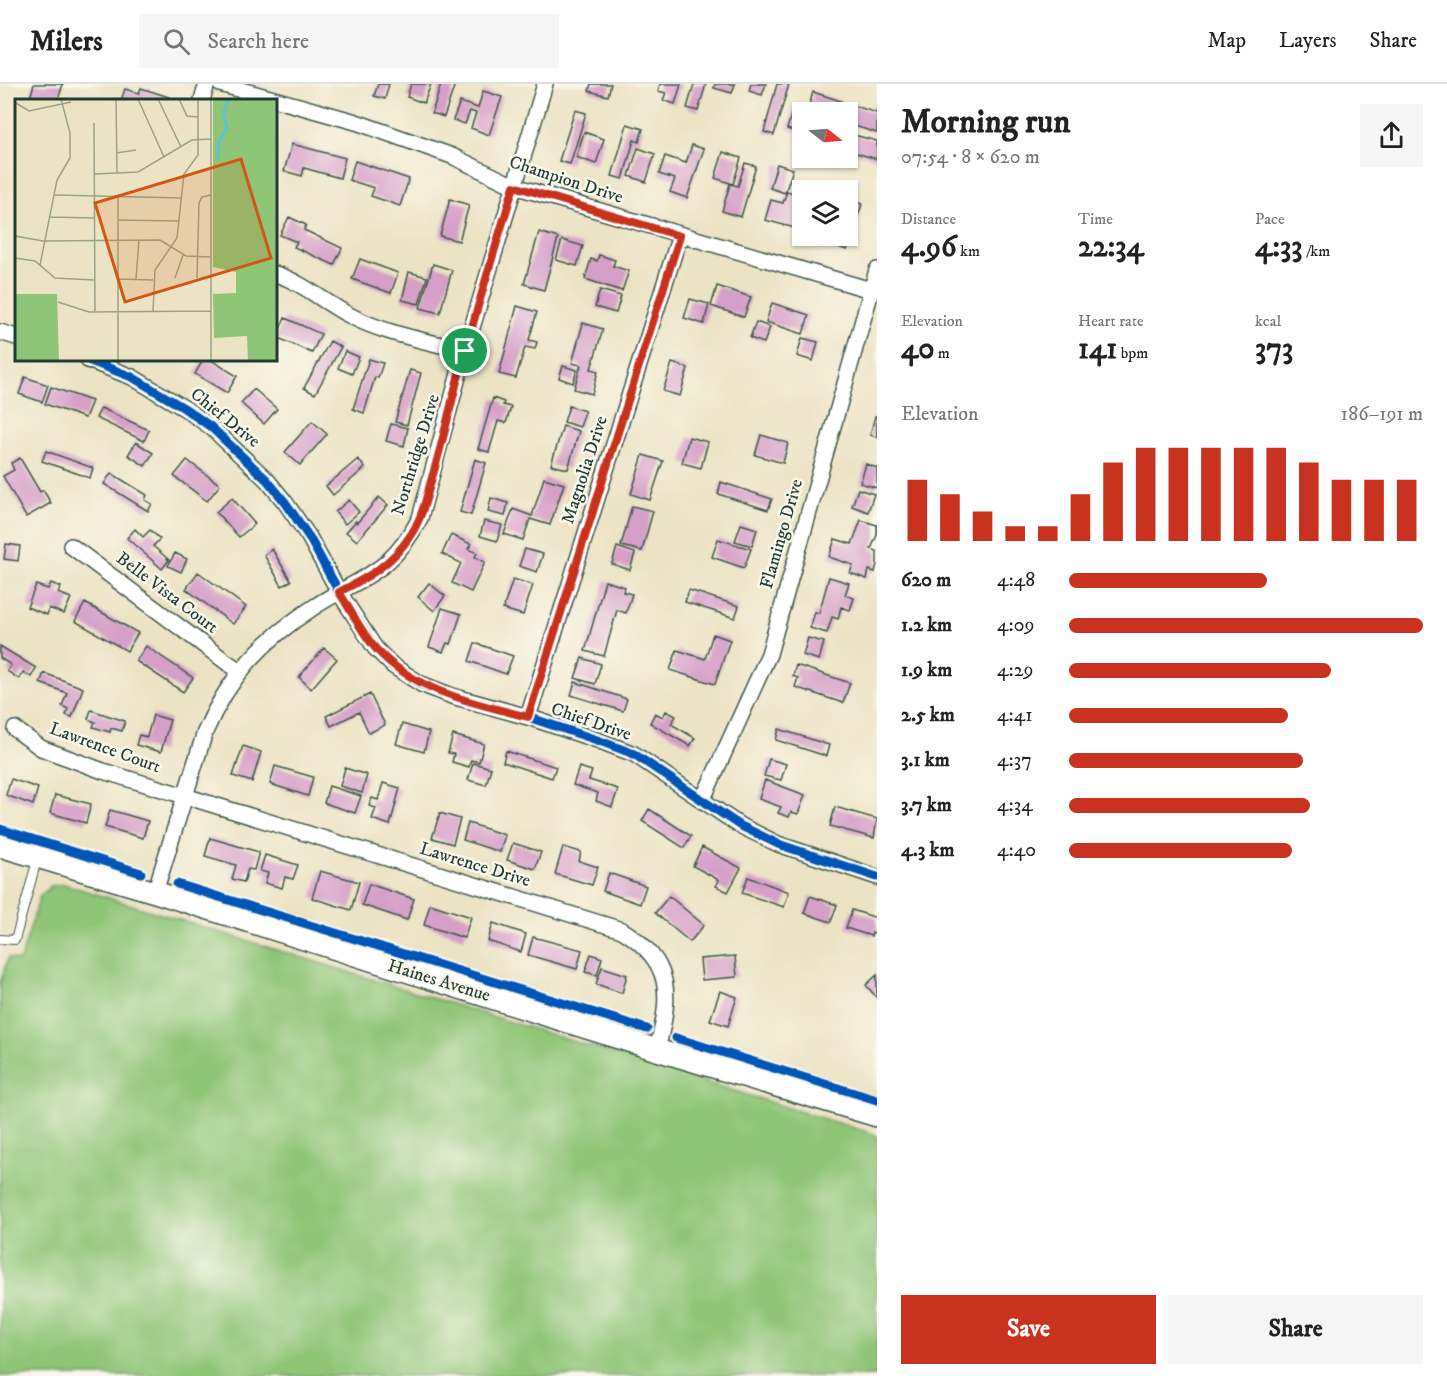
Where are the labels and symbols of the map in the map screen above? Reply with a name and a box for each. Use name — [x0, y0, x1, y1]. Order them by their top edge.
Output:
inset map — [15, 99, 278, 362]
north arrow — [792, 102, 858, 168]
street label: Champion Drive — [506, 151, 626, 209]
pin — [439, 325, 490, 376]
street label: Chief Drive — [186, 383, 264, 453]
street label: Northridge Drive — [387, 392, 445, 518]
street label: Magnolia Drive — [557, 413, 613, 527]
street label: Flamingo Drive — [756, 477, 808, 591]
street label: Belle Vista Court — [112, 548, 223, 639]
street label: Chief Drive — [548, 698, 634, 746]
street label: Lawrence Court — [47, 718, 164, 778]
street label: Lawrence Drive — [417, 838, 533, 892]
street label: Haines Avenue — [385, 955, 493, 1007]

